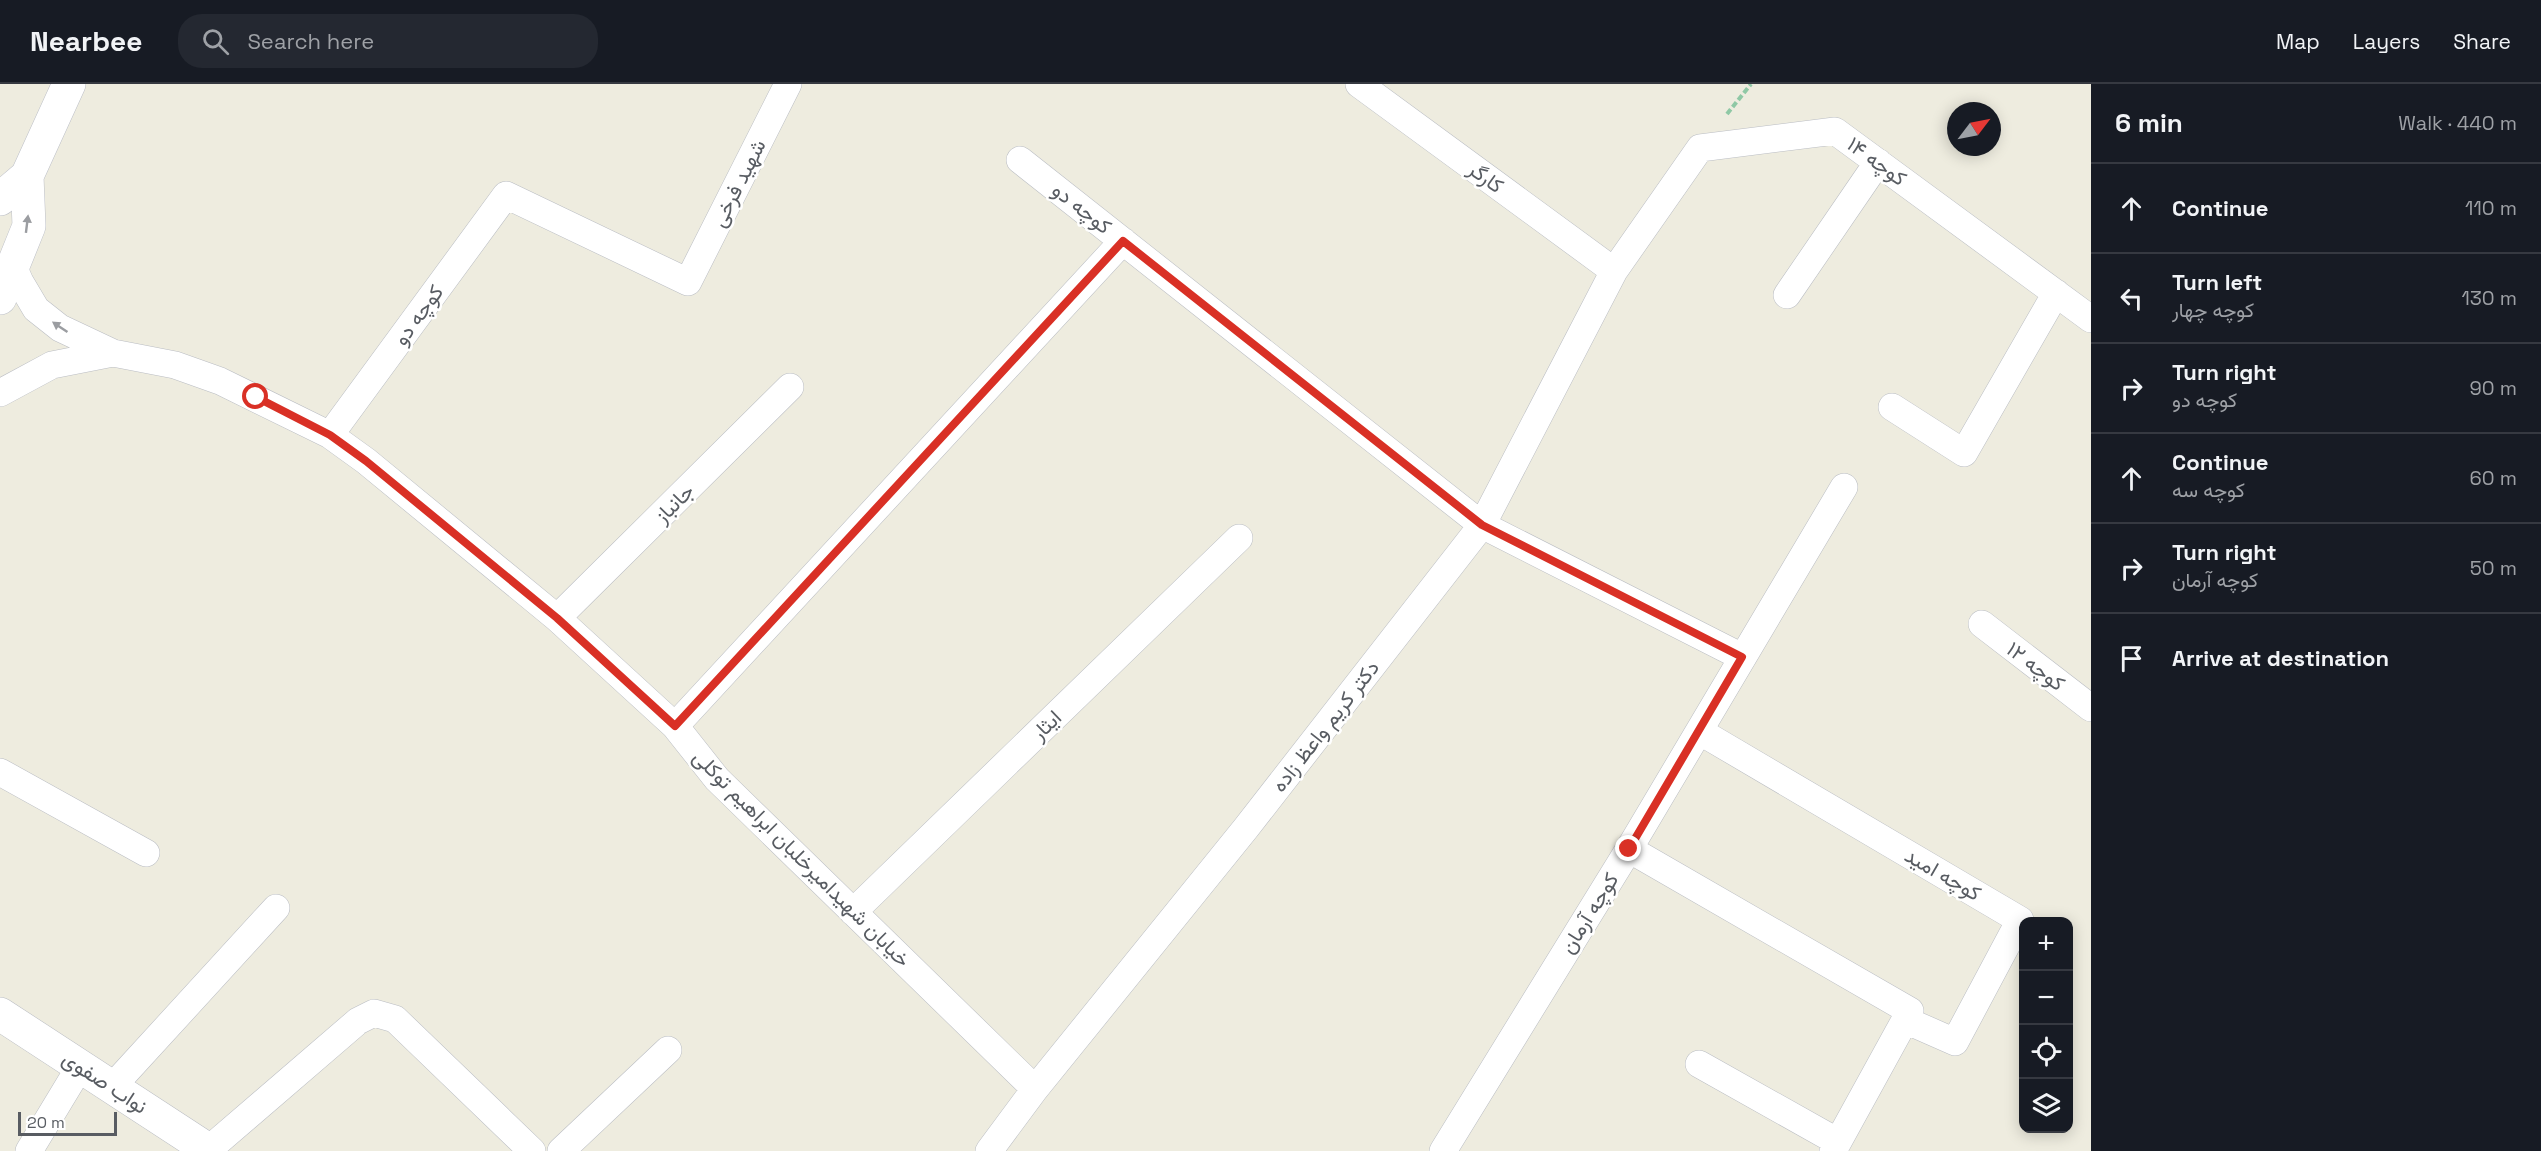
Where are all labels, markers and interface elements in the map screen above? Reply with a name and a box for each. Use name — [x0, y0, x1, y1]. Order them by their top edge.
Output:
search box — [178, 14, 598, 68]
text: Nearbee — [30, 23, 142, 59]
icon: search — [199, 25, 232, 58]
text: Search here — [247, 27, 374, 55]
text: Map — [2276, 28, 2320, 55]
text: Layers — [2353, 28, 2420, 55]
text: Share — [2453, 28, 2511, 55]
north arrow — [1947, 102, 2001, 156]
text: 6 min — [2115, 106, 2183, 140]
text: Walk · 440 m — [2398, 110, 2517, 136]
street label: کوچه ۱۴ — [1841, 130, 1912, 192]
street label: شهید فرخی — [704, 135, 772, 231]
street label: کارگر — [1462, 154, 1509, 199]
street label: کوچه دو — [1046, 176, 1117, 240]
icon: ahead — [2115, 192, 2148, 225]
text: Continue — [2172, 194, 2268, 222]
text: 110 m — [2465, 195, 2517, 221]
one-way arrow — [22, 214, 32, 233]
text: Turn left — [2172, 268, 2262, 296]
street label: کوچه دو — [387, 279, 450, 351]
icon: left — [2115, 282, 2148, 315]
text: 130 m — [2461, 285, 2517, 311]
text: کوچه چهار — [2172, 297, 2254, 323]
one-way arrow — [52, 322, 69, 333]
text: Turn right — [2172, 358, 2277, 386]
icon: right — [2115, 372, 2148, 405]
text: 90 m — [2470, 375, 2517, 401]
route start — [242, 383, 268, 409]
text: کوچه دو — [2172, 387, 2237, 413]
text: Continue — [2172, 448, 2268, 476]
icon: ahead — [2115, 462, 2148, 495]
text: 60 m — [2470, 465, 2517, 491]
street label: جانباز — [648, 477, 700, 529]
text: کوچه سه — [2172, 477, 2245, 503]
text: Turn right — [2172, 538, 2277, 566]
icon: right — [2115, 552, 2148, 585]
text: 50 m — [2470, 555, 2517, 581]
text: کوچه آرمان — [2172, 567, 2258, 593]
street label: کوچه ۱۲ — [2001, 635, 2071, 697]
icon: arrive — [2115, 642, 2148, 675]
text: Arrive at destination — [2172, 644, 2389, 672]
street label: دکتر کریم واعظ زاده — [1265, 655, 1386, 798]
street label: ایثار — [1024, 704, 1067, 747]
street label: خیابان شهیدامیرخلبان ابراهیم توکلی — [687, 743, 917, 973]
route end — [1615, 835, 1641, 861]
street label: کوچه امید — [1899, 841, 1986, 908]
street label: کوچه آرمان — [1554, 868, 1625, 959]
map controls — [2019, 917, 2073, 1133]
button: + — [2019, 917, 2073, 971]
button: − — [2019, 971, 2073, 1025]
button: locate — [2019, 1025, 2073, 1079]
street label: نواب صفوی — [57, 1044, 153, 1120]
button: layers — [2019, 1079, 2073, 1133]
scale bar — [18, 1109, 117, 1136]
text: 20 m — [27, 1112, 65, 1133]

